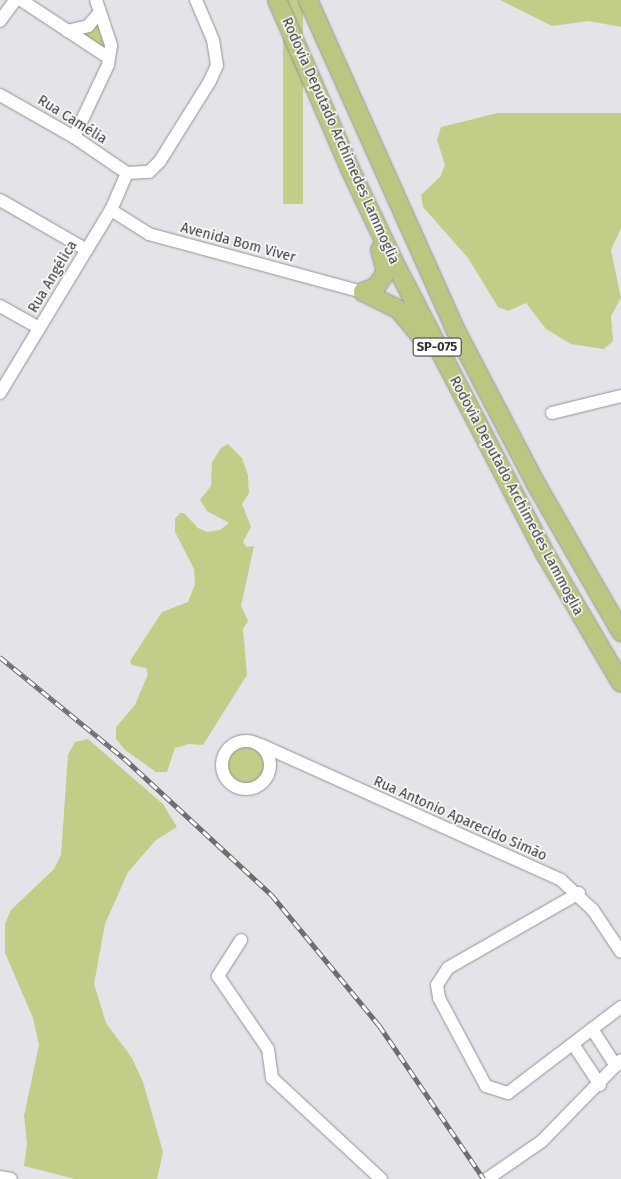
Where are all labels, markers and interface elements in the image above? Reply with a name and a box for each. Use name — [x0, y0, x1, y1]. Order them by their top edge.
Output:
street label: Rodovia Deputado Archimedes Lammoglia — [278, 15, 402, 267]
street label: Rua Camélia — [34, 92, 110, 148]
street label: Avenida Bom Viver — [179, 220, 297, 266]
street label: Rua Angélica — [25, 238, 81, 316]
road number: SP-075 — [412, 336, 462, 358]
street label: Rodovia Deputado Archimedes Lammoglia — [446, 374, 586, 618]
street label: Rua Antonio Aparecido Simão — [371, 773, 549, 865]

